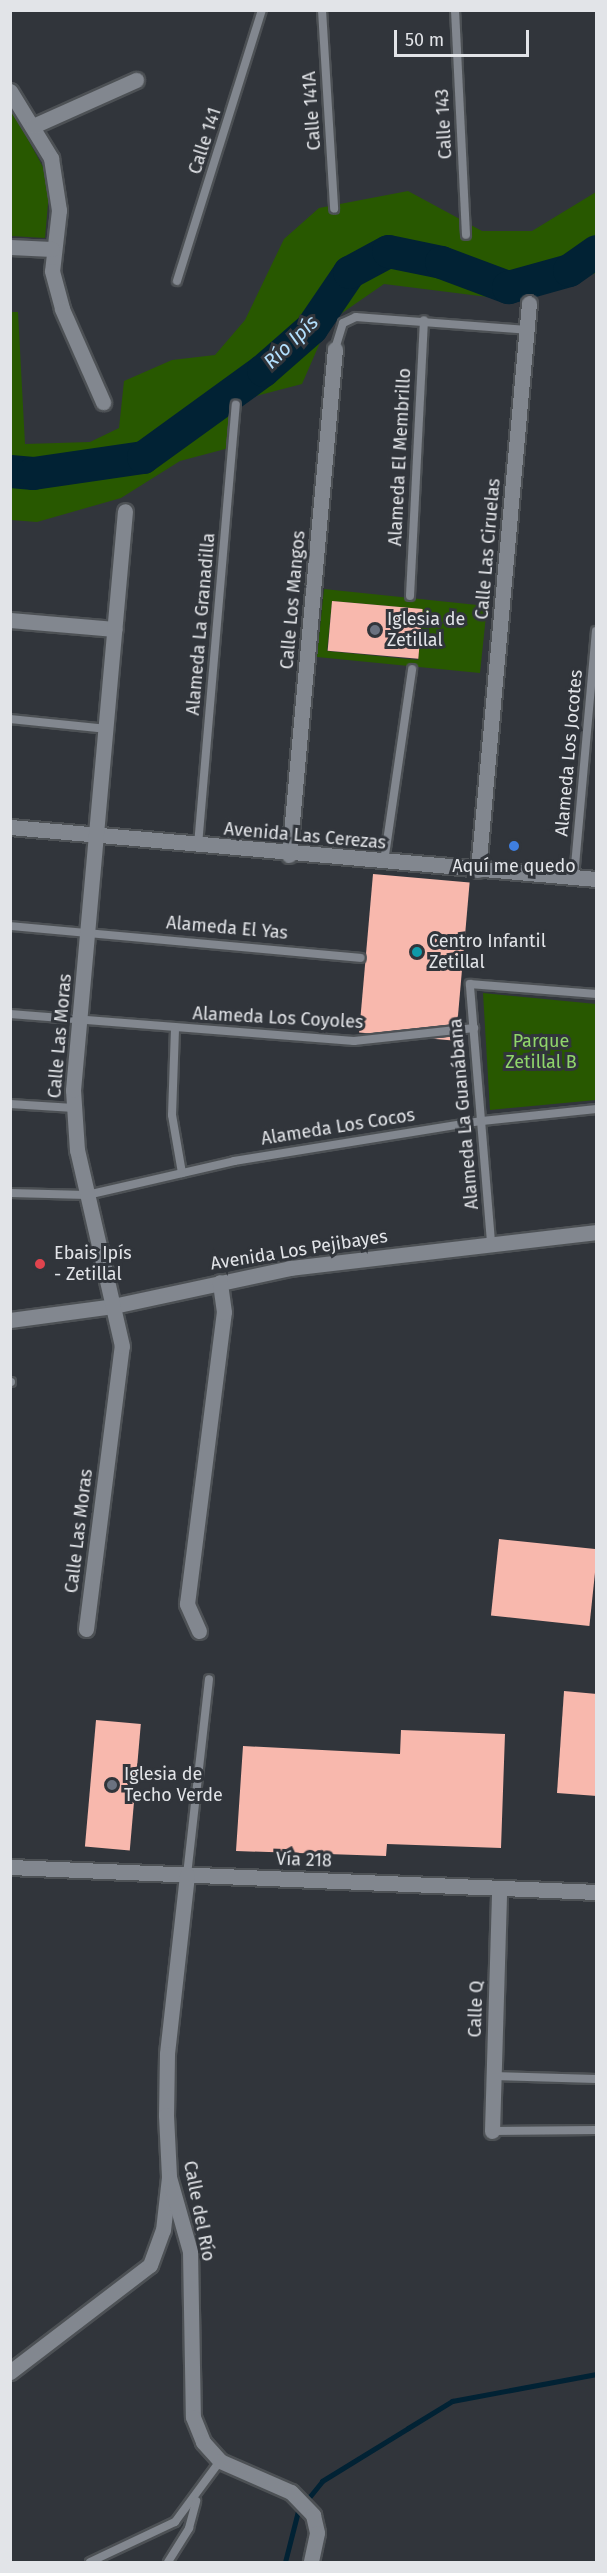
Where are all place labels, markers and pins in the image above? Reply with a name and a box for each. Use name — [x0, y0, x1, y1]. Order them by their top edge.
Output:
place label: Iglesia de Zetillal — [387, 609, 465, 652]
marker: Iglesia de Zetillal — [368, 623, 382, 637]
marker: Aquí me quedo — [507, 839, 521, 853]
place label: Aquí me quedo — [452, 855, 576, 877]
place label: Centro Infantil Zetillal — [429, 931, 546, 974]
marker: Centro Infantil Zetillal — [410, 945, 424, 959]
place label: Ebais Ipís - Zetillal — [54, 1243, 132, 1286]
marker: Ebais Ipís - Zetillal — [31, 1255, 49, 1273]
place label: Iglesia de Techo Verde — [124, 1764, 223, 1806]
marker: Iglesia de Techo Verde — [105, 1778, 119, 1792]

